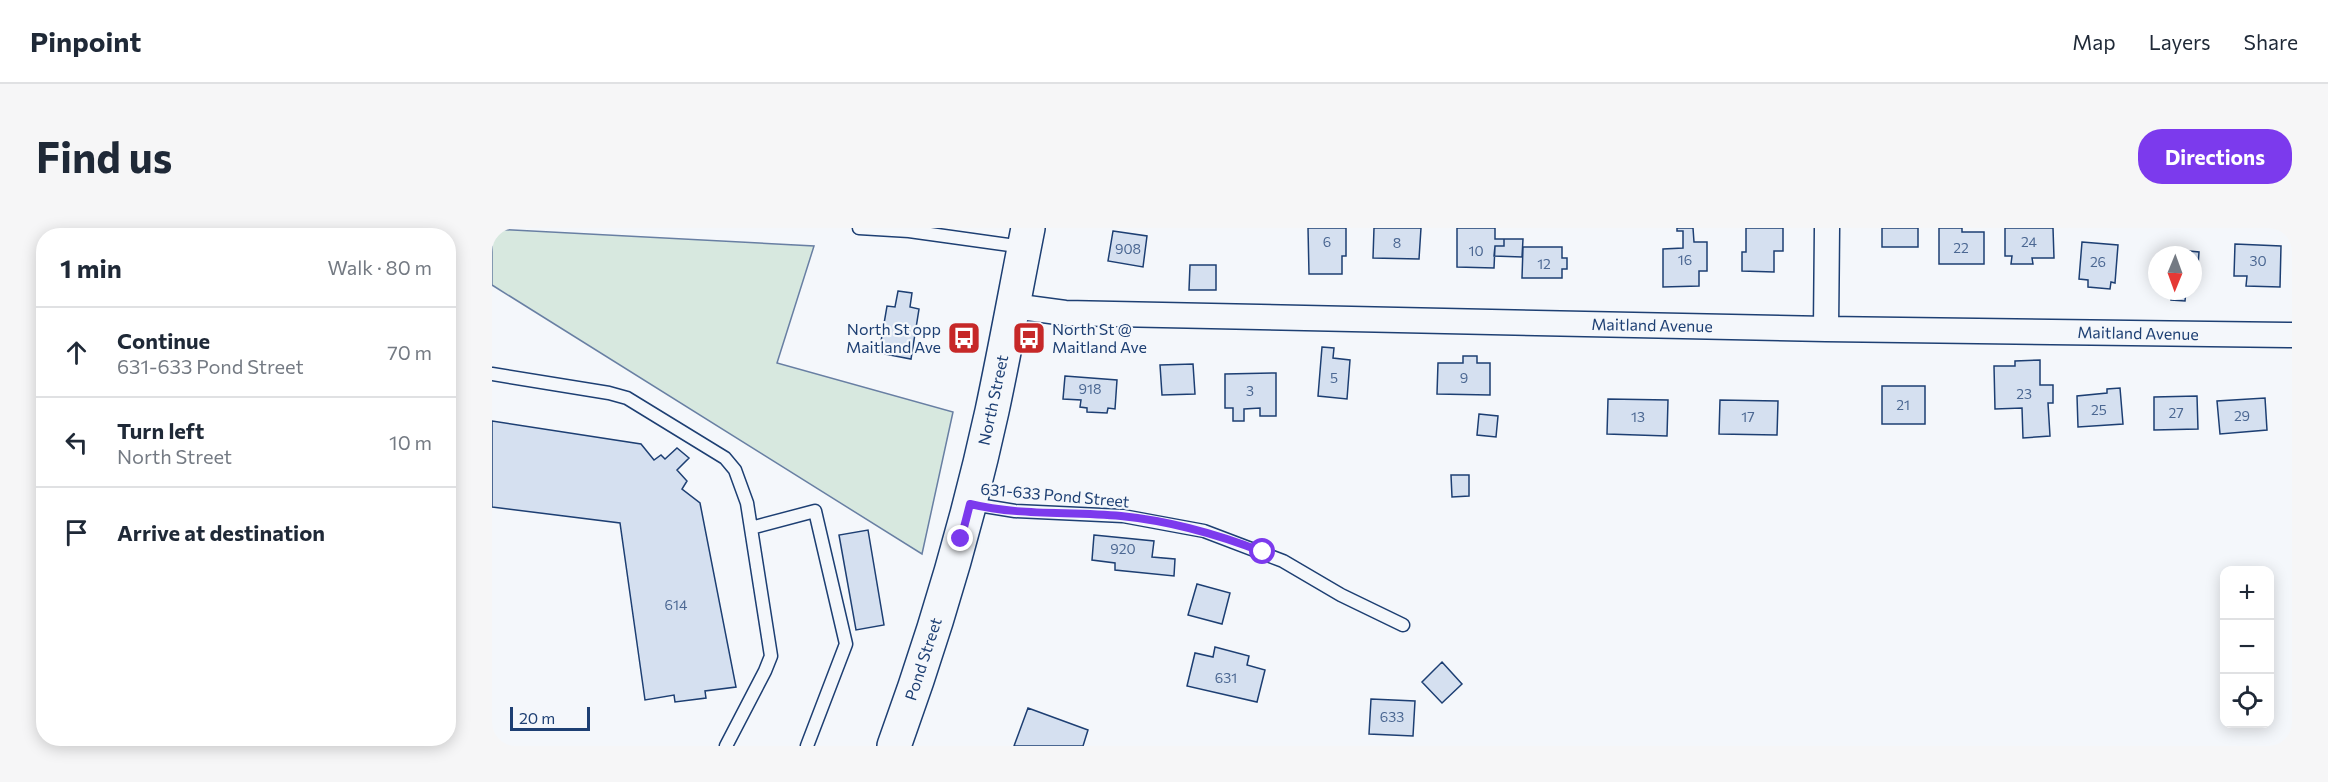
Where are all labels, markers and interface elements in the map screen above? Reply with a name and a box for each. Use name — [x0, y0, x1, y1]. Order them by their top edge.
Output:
text: Pinpoint — [30, 24, 141, 58]
text: Map — [2072, 29, 2116, 54]
text: Layers — [2149, 29, 2211, 54]
text: Share — [2244, 29, 2298, 54]
button: Directions — [2138, 129, 2292, 184]
text: Find us — [36, 130, 172, 182]
house number: 6 — [1323, 233, 1331, 250]
house number: 24 — [2021, 233, 2038, 250]
house number: 8 — [1393, 234, 1401, 251]
house number: 22 — [1953, 239, 1969, 256]
house number: 908 — [1115, 240, 1141, 257]
house number: 10 — [1468, 242, 1484, 259]
north arrow — [2148, 246, 2202, 300]
house number: 16 — [1678, 251, 1692, 268]
text: 1 min — [60, 252, 122, 283]
house number: 30 — [2249, 252, 2267, 269]
house number: 26 — [2090, 253, 2106, 270]
text: Walk · 80 m — [327, 255, 432, 279]
house number: 12 — [1537, 255, 1551, 272]
street label: Maitland Avenue — [1591, 314, 1713, 335]
place label: North St opp Maitland Ave — [846, 319, 941, 356]
place label: North St @ Maitland Ave — [1052, 319, 1147, 356]
bus stop icon: North St opp Maitland Ave — [946, 320, 982, 356]
bus stop icon: North St @ Maitland Ave — [1011, 320, 1047, 356]
street label: Maitland Avenue — [2077, 322, 2199, 343]
text: Continue — [117, 327, 210, 354]
icon: ahead — [60, 336, 93, 369]
text: 70 m — [387, 340, 432, 364]
street label: North Street — [974, 352, 1011, 447]
text: 631-633 Pond Street — [117, 354, 304, 378]
house number: 5 — [1330, 369, 1338, 386]
house number: 9 — [1460, 369, 1468, 386]
house number: 918 — [1079, 380, 1101, 397]
house number: 3 — [1246, 382, 1254, 399]
house number: 23 — [2016, 385, 2032, 402]
house number: 21 — [1896, 396, 1910, 413]
house number: 25 — [2091, 401, 2107, 418]
house number: 27 — [2168, 404, 2184, 421]
house number: 29 — [2234, 407, 2250, 424]
house number: 13 — [1631, 408, 1645, 425]
house number: 17 — [1741, 408, 1755, 425]
text: Turn left — [117, 417, 204, 444]
icon: left — [60, 426, 93, 459]
text: 10 m — [389, 430, 432, 454]
text: North Street — [117, 444, 232, 468]
street label: 631-633 Pond Street — [980, 479, 1131, 511]
icon: arrive — [60, 516, 93, 549]
text: Arrive at destination — [117, 519, 325, 546]
route end — [947, 525, 973, 551]
route start — [1249, 538, 1275, 564]
house number: 920 — [1110, 540, 1136, 557]
map controls — [2220, 566, 2274, 728]
button: + — [2220, 566, 2274, 620]
house number: 614 — [665, 596, 688, 613]
street label: Pond Street — [900, 615, 945, 703]
button: − — [2220, 620, 2274, 674]
house number: 631 — [1215, 669, 1237, 686]
button: locate — [2220, 674, 2274, 728]
scale bar — [510, 704, 590, 732]
text: 20 m — [519, 708, 555, 727]
house number: 633 — [1380, 708, 1404, 725]

